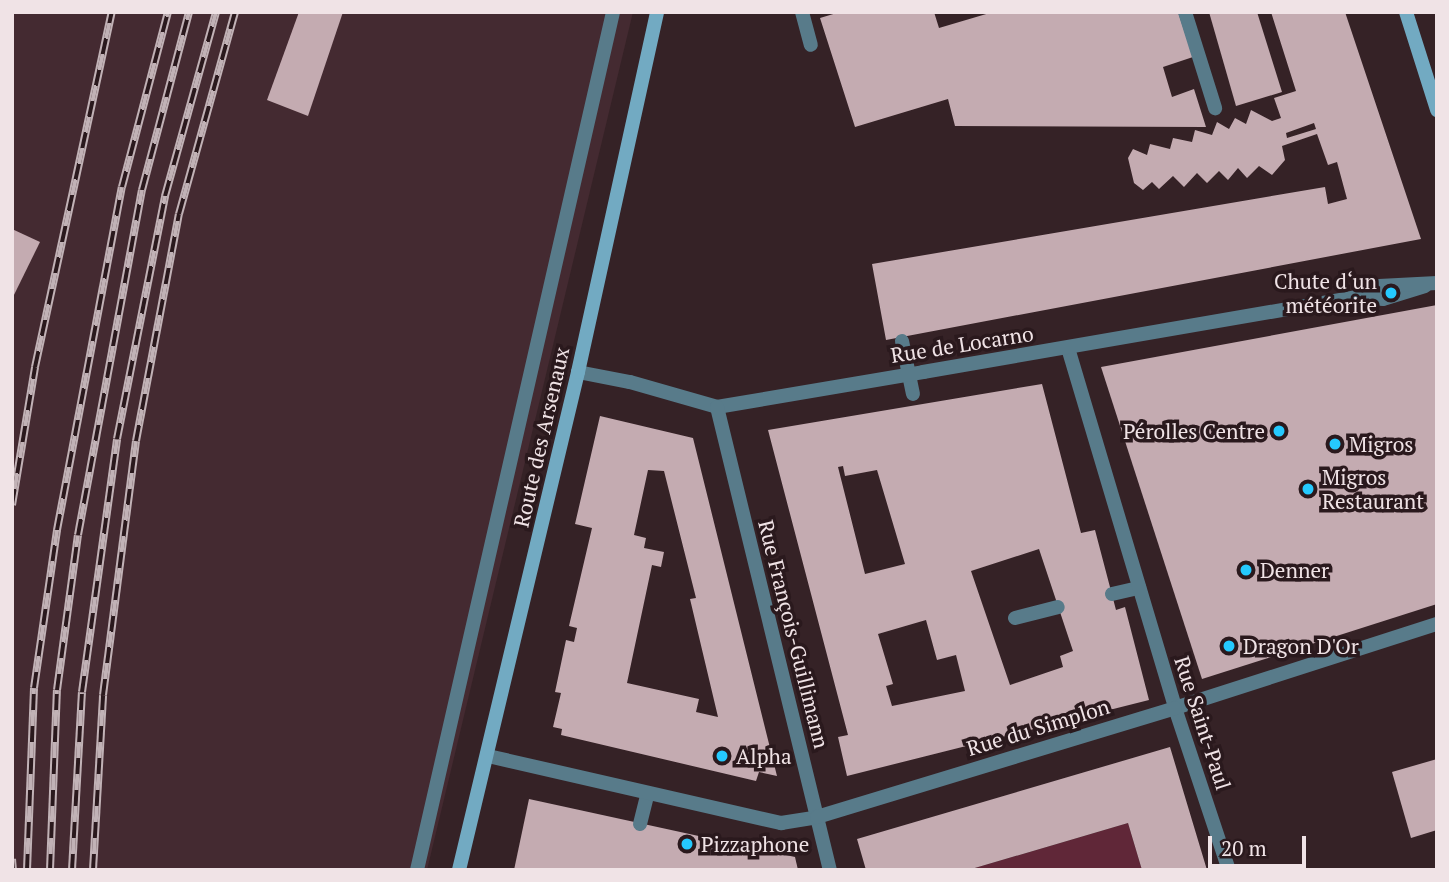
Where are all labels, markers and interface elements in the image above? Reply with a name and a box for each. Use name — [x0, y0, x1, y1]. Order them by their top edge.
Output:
place label: Chute d‘un météorite — [1274, 268, 1377, 318]
marker: Chute d‘un météorite — [1383, 285, 1399, 301]
street label: Rue de Locarno — [889, 320, 1035, 368]
street label: Route des Arsenaux — [508, 344, 574, 530]
place label: Pérolles Centre — [1123, 418, 1265, 444]
marker: Pérolles Centre — [1271, 423, 1287, 439]
place label: Migros — [1349, 431, 1413, 457]
marker: Migros — [1327, 436, 1343, 452]
place label: Migros Restaurant — [1322, 464, 1424, 514]
marker: Migros Restaurant — [1300, 481, 1316, 497]
street label: Rue François-Guillimann — [753, 517, 835, 751]
place label: Denner — [1260, 557, 1329, 583]
marker: Denner — [1238, 562, 1254, 578]
place label: Dragon D'Or — [1243, 633, 1359, 659]
marker: Dragon D'Or — [1221, 638, 1237, 654]
street label: Rue Saint-Paul — [1170, 653, 1236, 793]
street label: Rue du Simplon — [964, 693, 1112, 761]
place label: Alpha — [736, 743, 791, 769]
marker: Alpha — [714, 748, 730, 764]
scale bar — [1211, 822, 1309, 866]
place label: Pizzaphone — [701, 831, 809, 857]
text: 20 m — [1221, 834, 1267, 862]
marker: Pizzaphone — [679, 836, 695, 852]

